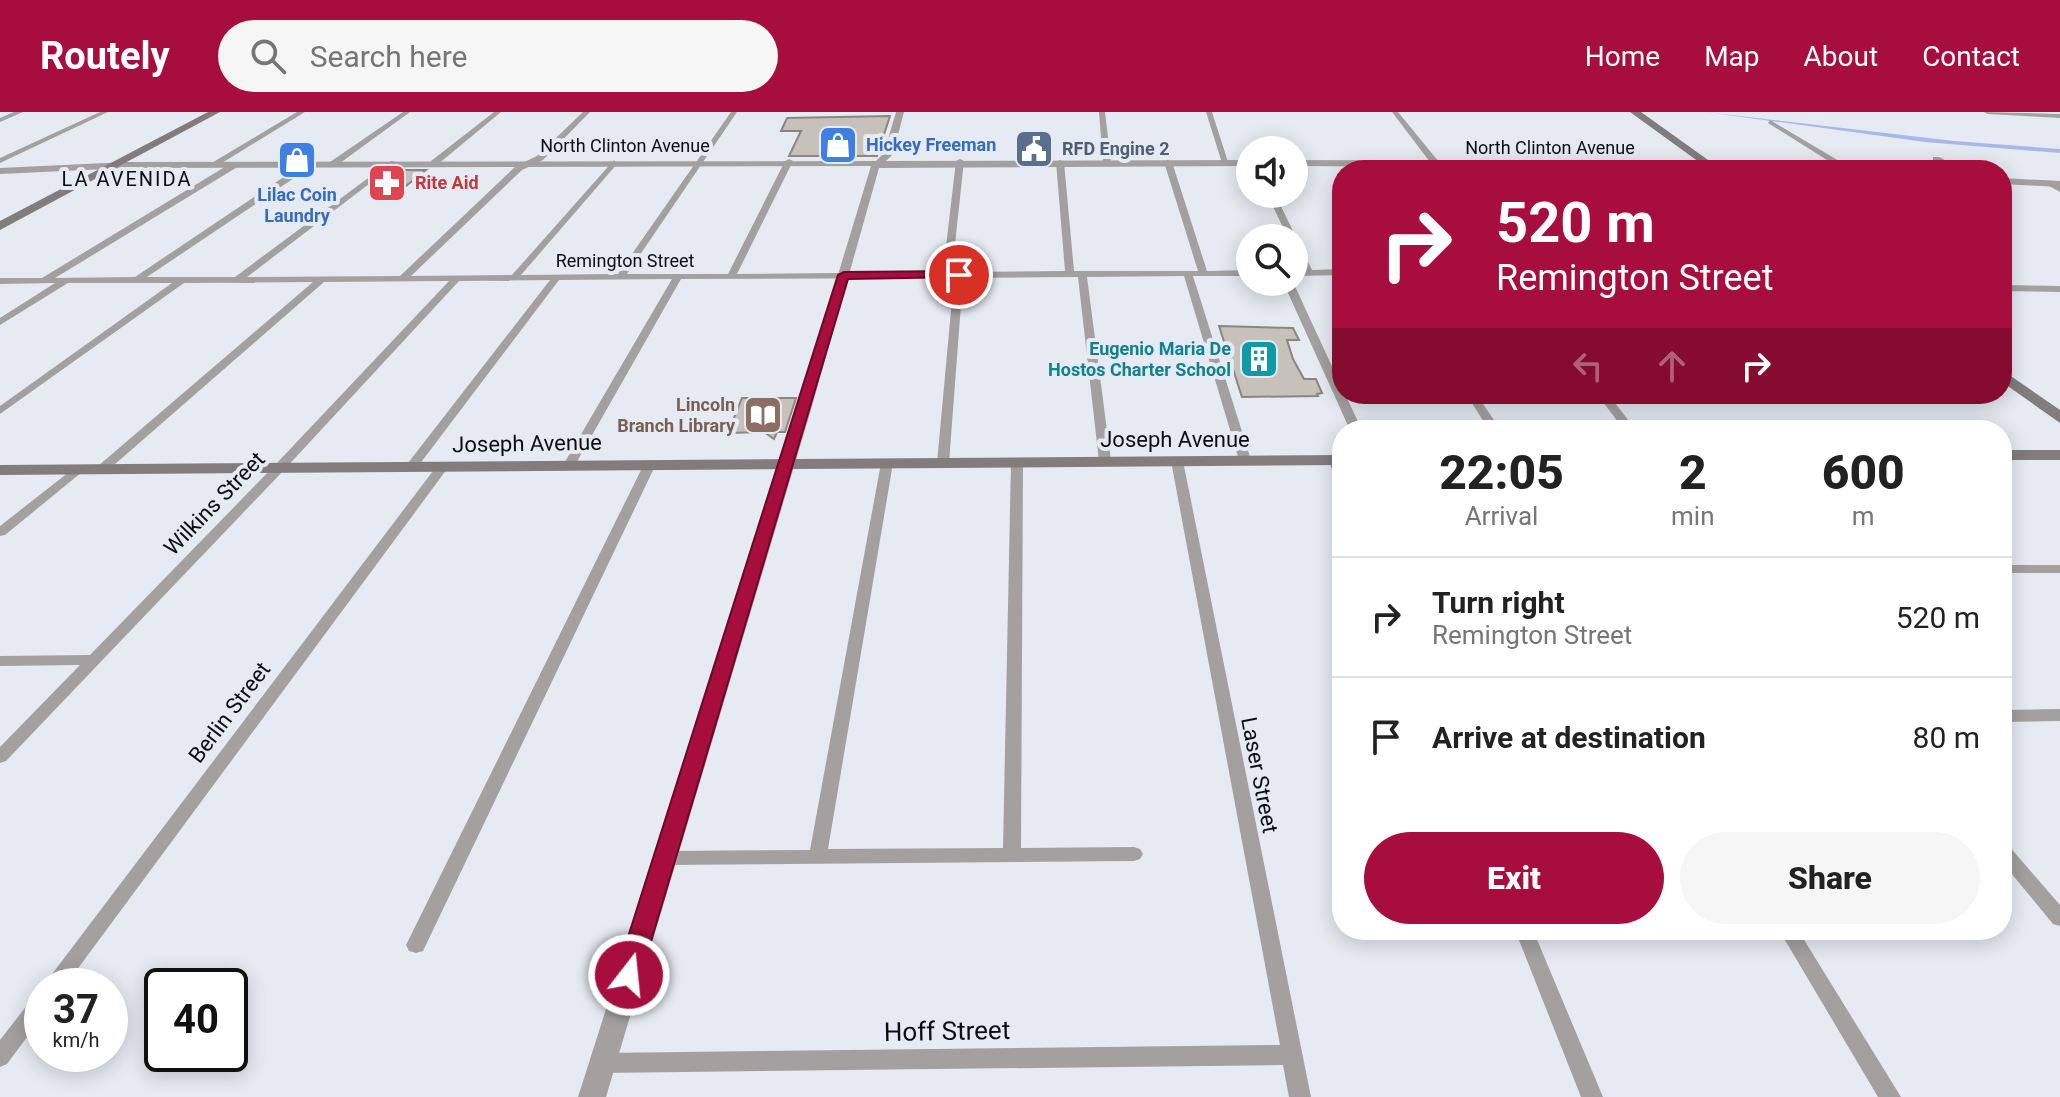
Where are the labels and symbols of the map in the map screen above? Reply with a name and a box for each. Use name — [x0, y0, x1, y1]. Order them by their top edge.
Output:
shop icon: Hickey Freeman — [817, 124, 859, 166]
public building icon: RFD Engine 2 — [1013, 128, 1055, 170]
place label: Hickey Freeman — [866, 134, 996, 155]
street label: North Clinton Avenue — [540, 135, 710, 156]
street label: North Clinton Avenue — [1465, 137, 1635, 158]
place label: RFD Engine 2 — [1062, 138, 1169, 159]
shop icon: Lilac Coin Laundry — [276, 139, 318, 181]
pharmacy icon: Rite Aid — [366, 162, 408, 204]
district label: LA AVENIDA — [62, 167, 192, 191]
place label: Rite Aid — [415, 172, 479, 193]
place label: Lilac Coin Laundry — [257, 184, 337, 226]
pin — [925, 241, 993, 309]
street label: Remington Street — [556, 250, 694, 271]
place label: Eugenio Maria De Hostos Charter School — [1048, 338, 1231, 380]
building icon: Eugenio Maria De Hostos Charter School — [1238, 338, 1280, 380]
place label: Lincoln Branch Library — [617, 394, 736, 436]
library icon: Lincoln Branch Library — [742, 394, 784, 436]
street label: Joseph Avenue — [1100, 427, 1250, 452]
street label: Joseph Avenue — [452, 430, 602, 457]
street label: Wilkins Street — [159, 447, 270, 560]
street label: Berlin Street — [184, 657, 275, 767]
street label: Laser Street — [1236, 715, 1283, 835]
position arrow — [587, 933, 671, 1017]
speed limit sign: 40 — [144, 968, 248, 1072]
street label: Hoff Street — [883, 1015, 1011, 1047]

